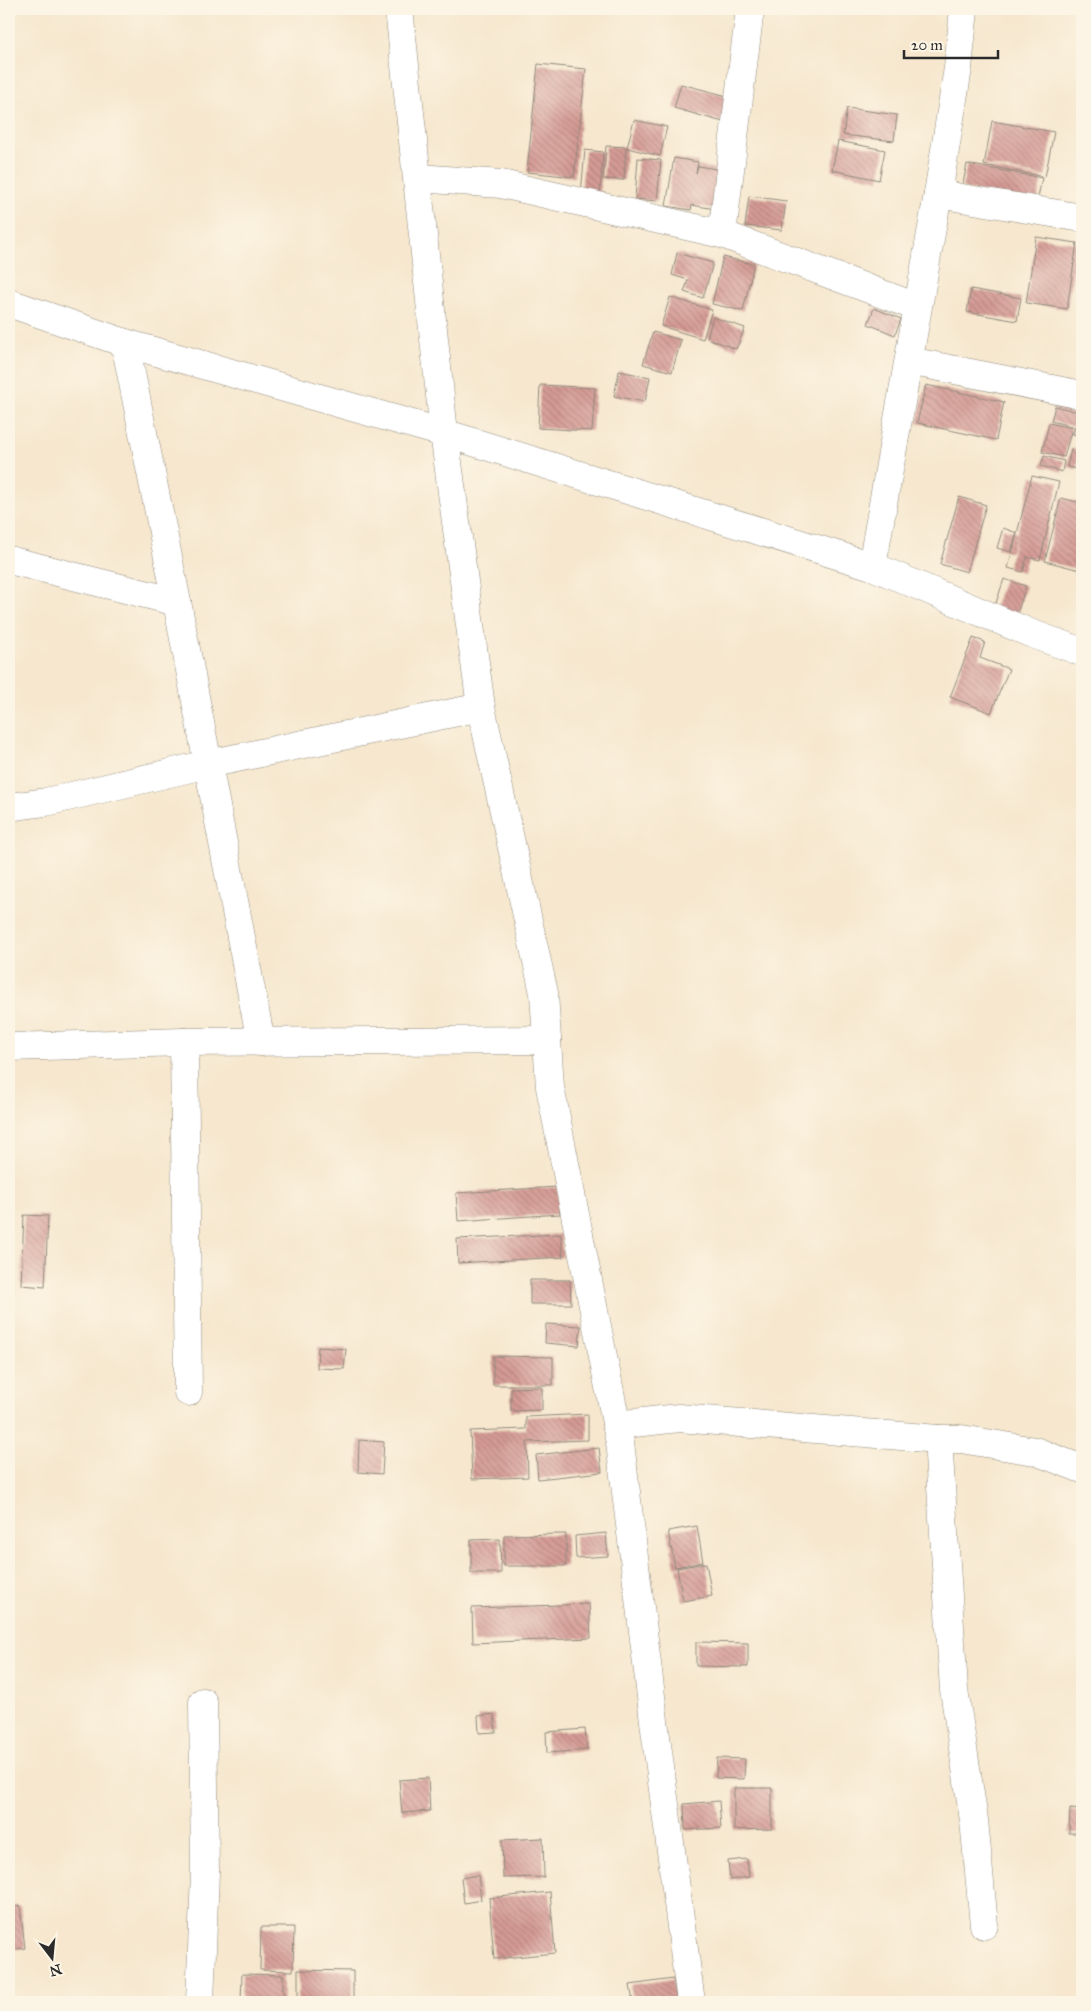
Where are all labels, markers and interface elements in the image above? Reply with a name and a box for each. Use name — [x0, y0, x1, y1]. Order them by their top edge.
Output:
scale bar — [904, 28, 997, 60]
text: 20 m — [911, 36, 943, 54]
north arrow — [28, 1934, 78, 1984]
text: N — [47, 1960, 63, 1980]

